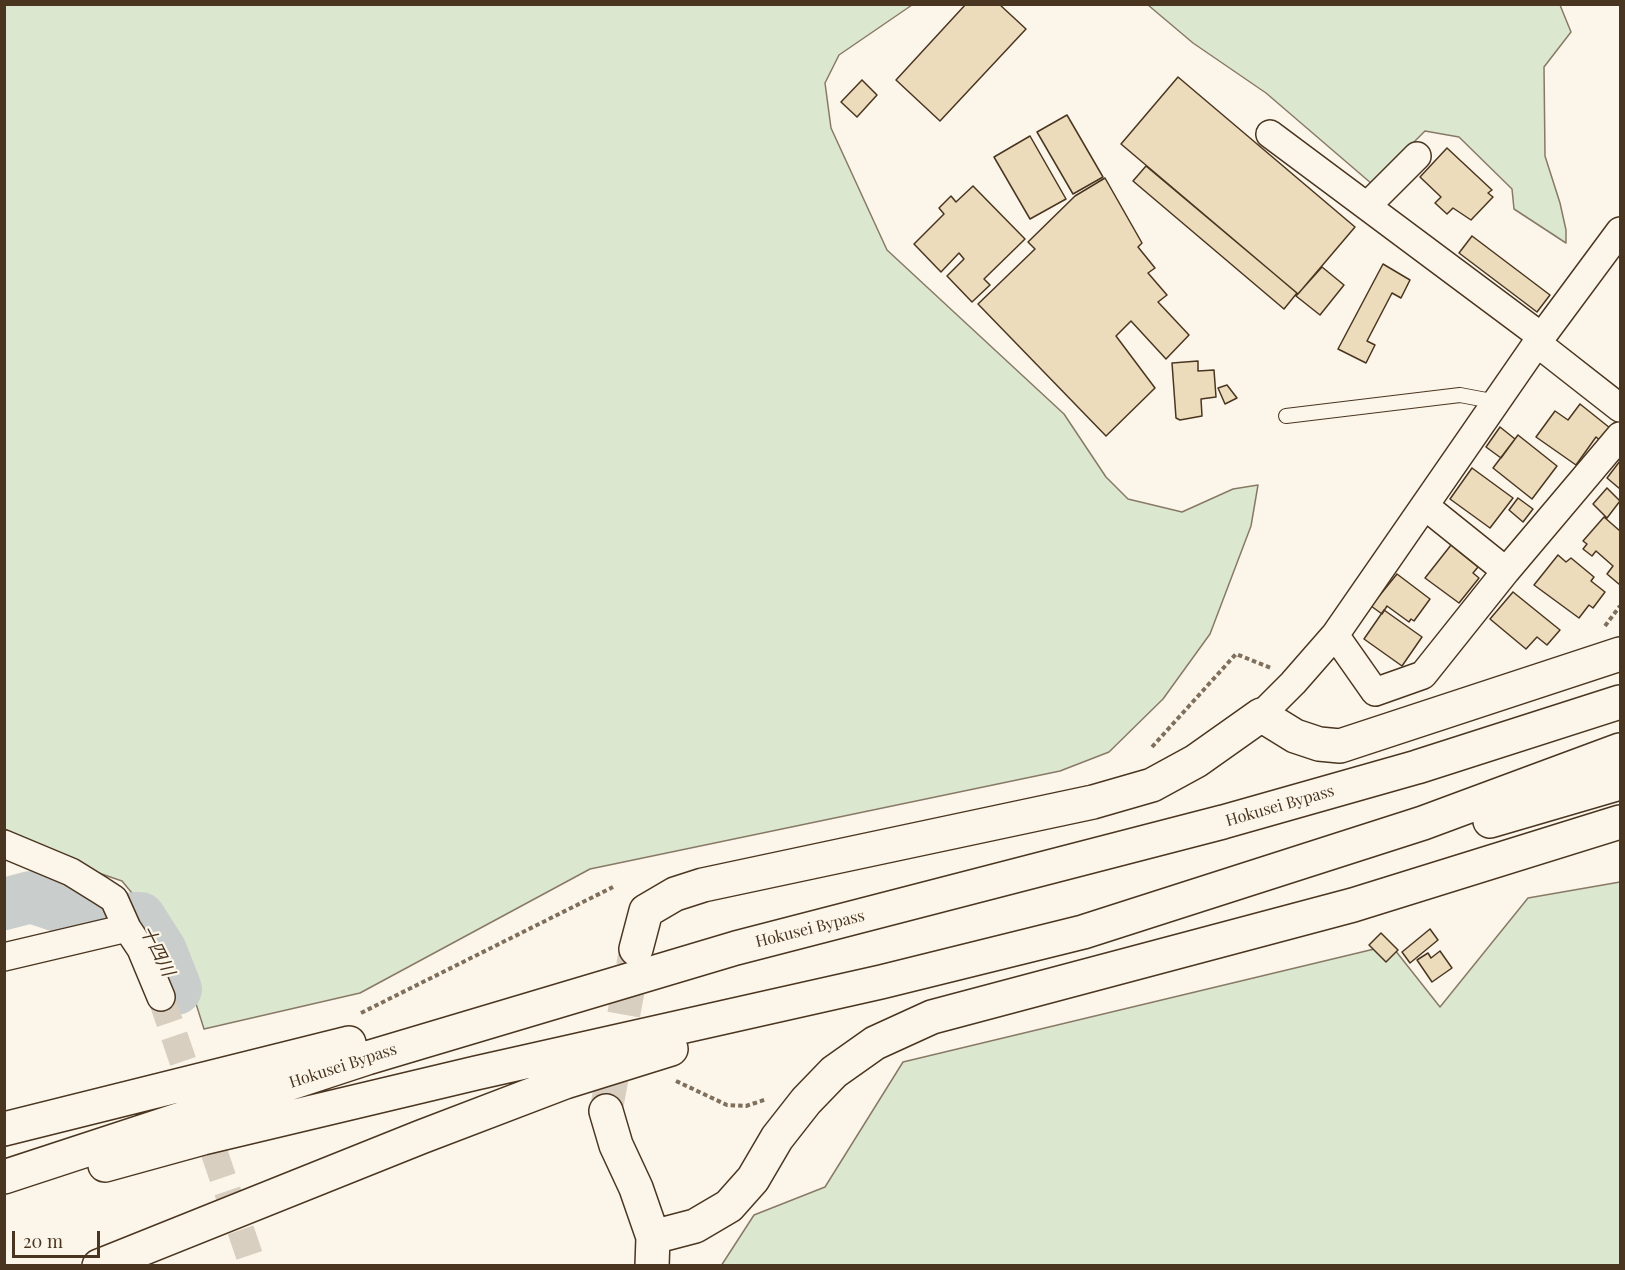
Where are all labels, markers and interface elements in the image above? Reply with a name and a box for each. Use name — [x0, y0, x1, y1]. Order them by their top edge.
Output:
street label: Hokusei Bypass — [1224, 781, 1336, 831]
street label: Hokusei Bypass — [753, 906, 867, 952]
water label: 十四川 — [135, 922, 179, 980]
street label: Hokusei Bypass — [287, 1040, 399, 1092]
scale bar — [15, 1219, 104, 1257]
text: 20 m — [23, 1229, 63, 1253]

